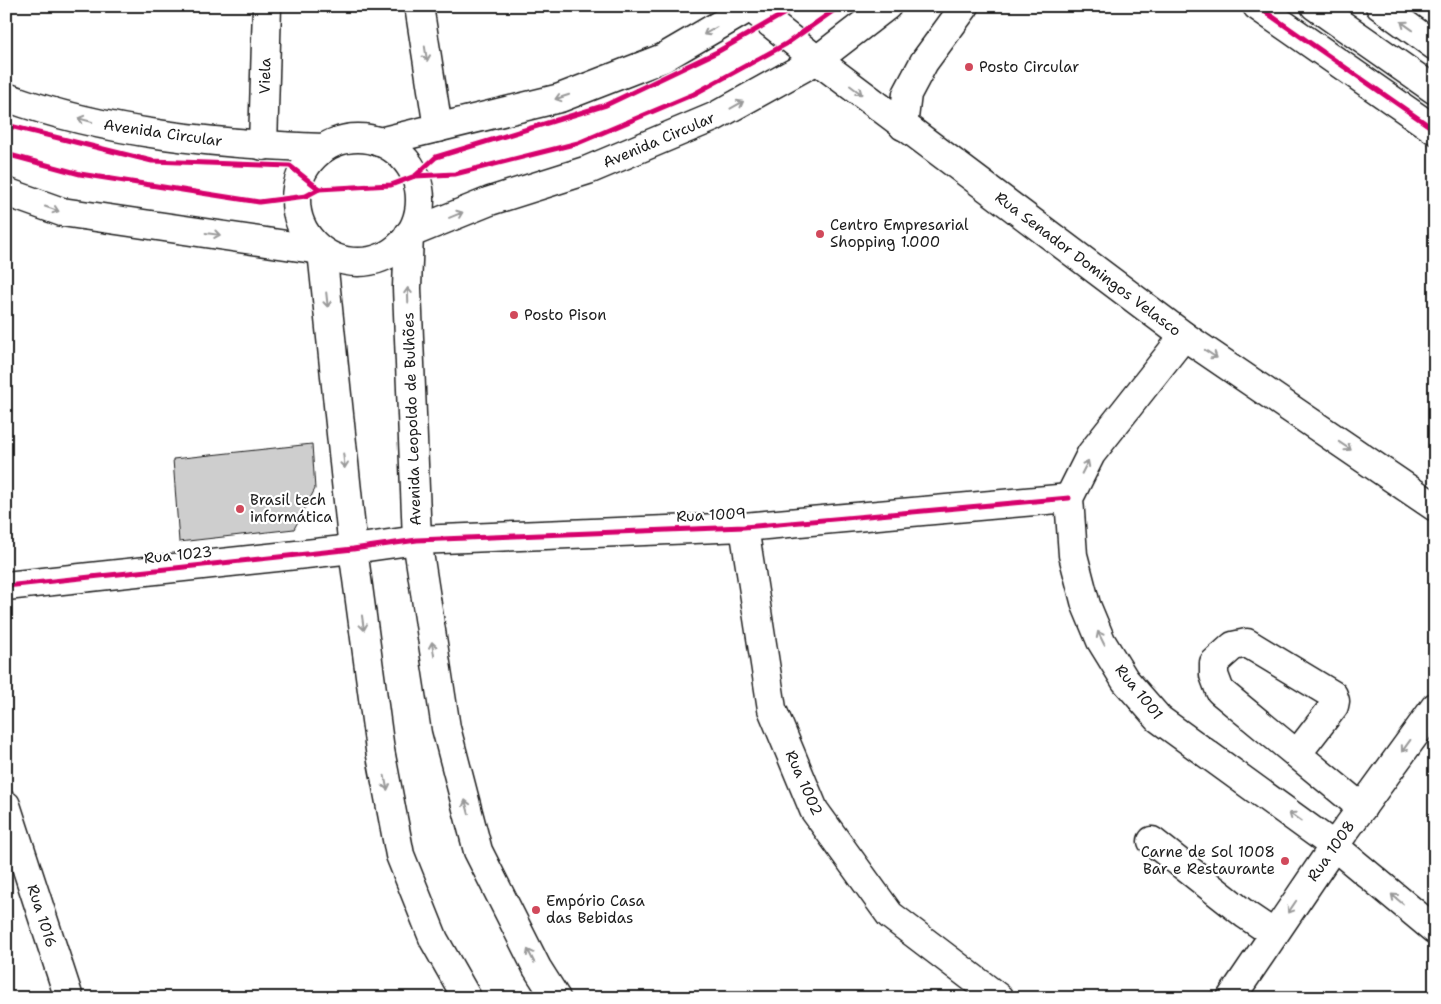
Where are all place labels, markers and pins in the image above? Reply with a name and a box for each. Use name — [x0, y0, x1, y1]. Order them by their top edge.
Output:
place label: Posto Circular — [979, 57, 1079, 77]
marker: Posto Circular — [963, 61, 975, 73]
place label: Centro Empresarial Shopping 1.000 — [830, 215, 969, 252]
marker: Centro Empresarial Shopping 1.000 — [814, 228, 826, 240]
place label: Posto Pison — [524, 305, 607, 325]
marker: Posto Pison — [508, 309, 520, 321]
place label: Brasil tech informática — [250, 490, 333, 527]
marker: Brasil tech informática — [234, 503, 246, 515]
place label: Carne de Sol 1008 Bar e Restaurante — [1141, 842, 1275, 879]
marker: Carne de Sol 1008 Bar e Restaurante — [1279, 855, 1291, 867]
place label: Empório Casa das Bebidas — [546, 891, 646, 928]
marker: Empório Casa das Bebidas — [530, 904, 542, 916]

